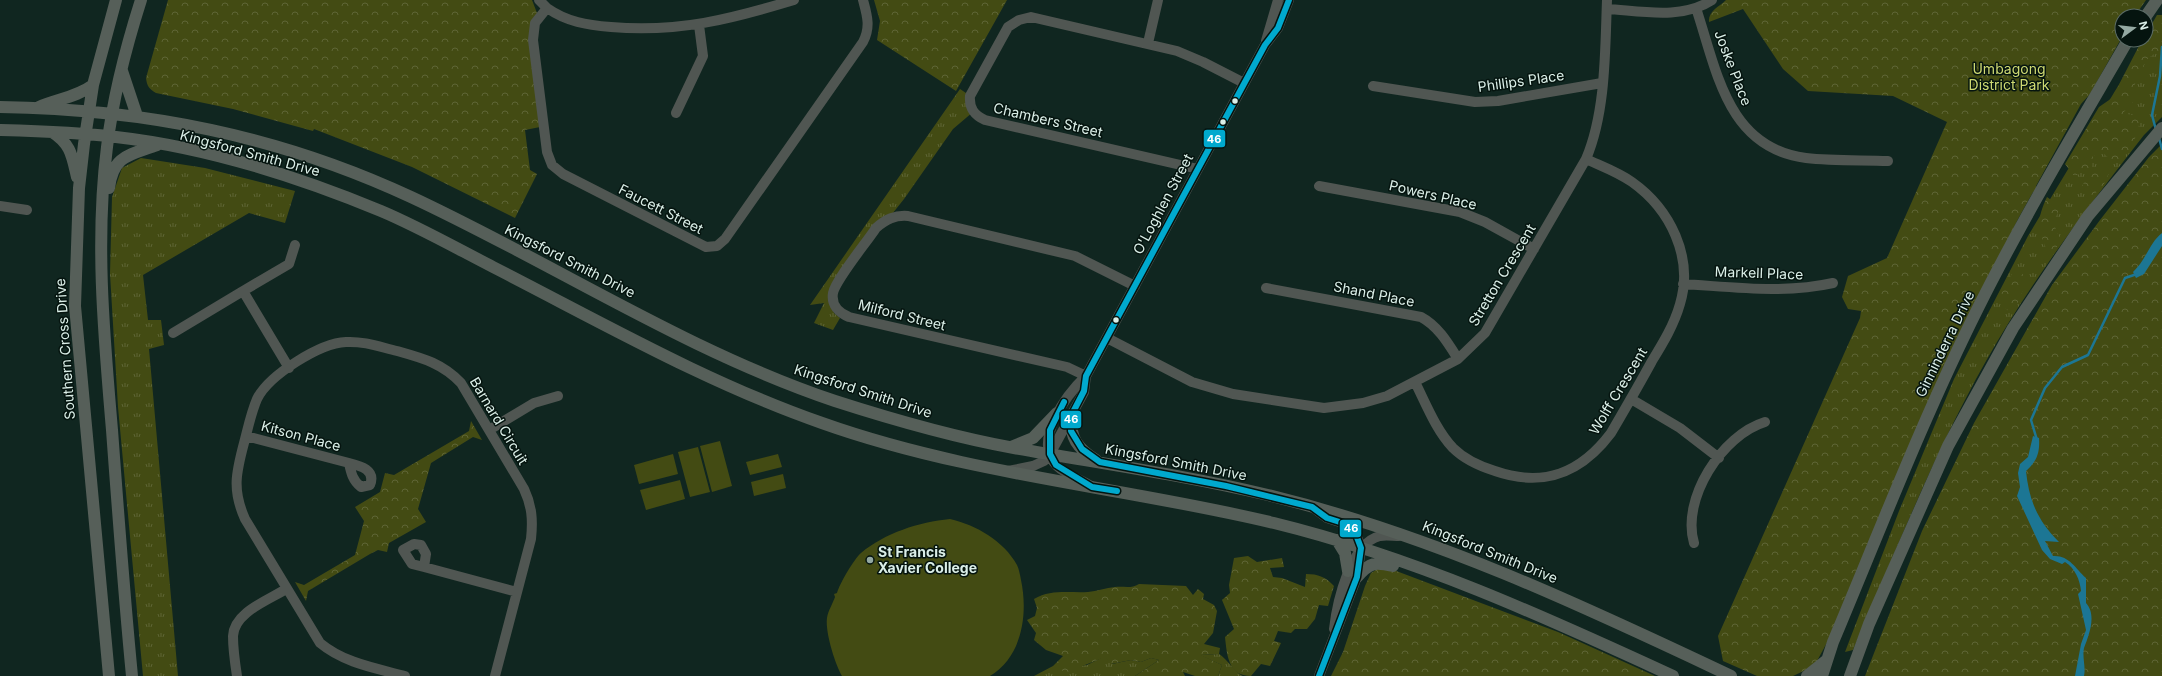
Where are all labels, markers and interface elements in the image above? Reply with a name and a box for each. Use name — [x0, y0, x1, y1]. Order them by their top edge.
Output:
north arrow — [2114, 8, 2154, 48]
text: N — [2136, 20, 2152, 31]
street label: Joske Place — [1711, 28, 1756, 108]
park label: Umbagong District Park — [1969, 60, 2050, 93]
street label: Phillips Place — [1477, 66, 1565, 95]
unlabelled marker — [1230, 96, 1240, 106]
street label: Chambers Street — [992, 99, 1105, 140]
unlabelled marker — [1218, 117, 1228, 127]
street label: Kingsford Smith Drive — [178, 126, 322, 179]
line badge: 46 — [1203, 129, 1226, 148]
text: 46 — [1207, 132, 1221, 146]
street label: O'Loghlen Street — [1129, 150, 1196, 257]
street label: Powers Place — [1388, 176, 1479, 213]
street label: Faucett Street — [616, 180, 707, 237]
street label: Kingsford Smith Drive — [502, 220, 638, 301]
street label: Stretton Crescent — [1464, 220, 1539, 329]
street label: Markell Place — [1714, 262, 1804, 283]
street label: Shand Place — [1332, 277, 1416, 310]
street label: Southern Cross Drive — [51, 278, 78, 420]
street label: Ginninderra Drive — [1911, 288, 1978, 400]
street label: Milford Street — [857, 295, 948, 334]
unlabelled marker — [1111, 315, 1121, 325]
street label: Wolff Crescent — [1585, 344, 1650, 437]
street label: Kingsford Smith Drive — [792, 360, 934, 421]
street label: Barnard Circuit — [467, 374, 532, 468]
line badge: 46 — [1060, 410, 1082, 429]
text: 46 — [1064, 412, 1078, 426]
street label: Kitson Place — [259, 417, 343, 454]
street label: Kingsford Smith Drive — [1104, 439, 1248, 484]
street label: Kingsford Smith Drive — [1420, 517, 1560, 586]
line badge: 46 — [1339, 519, 1362, 538]
text: 46 — [1344, 521, 1358, 535]
place label: St Francis Xavier College — [878, 543, 977, 576]
marker: St Francis Xavier College — [865, 555, 875, 565]

